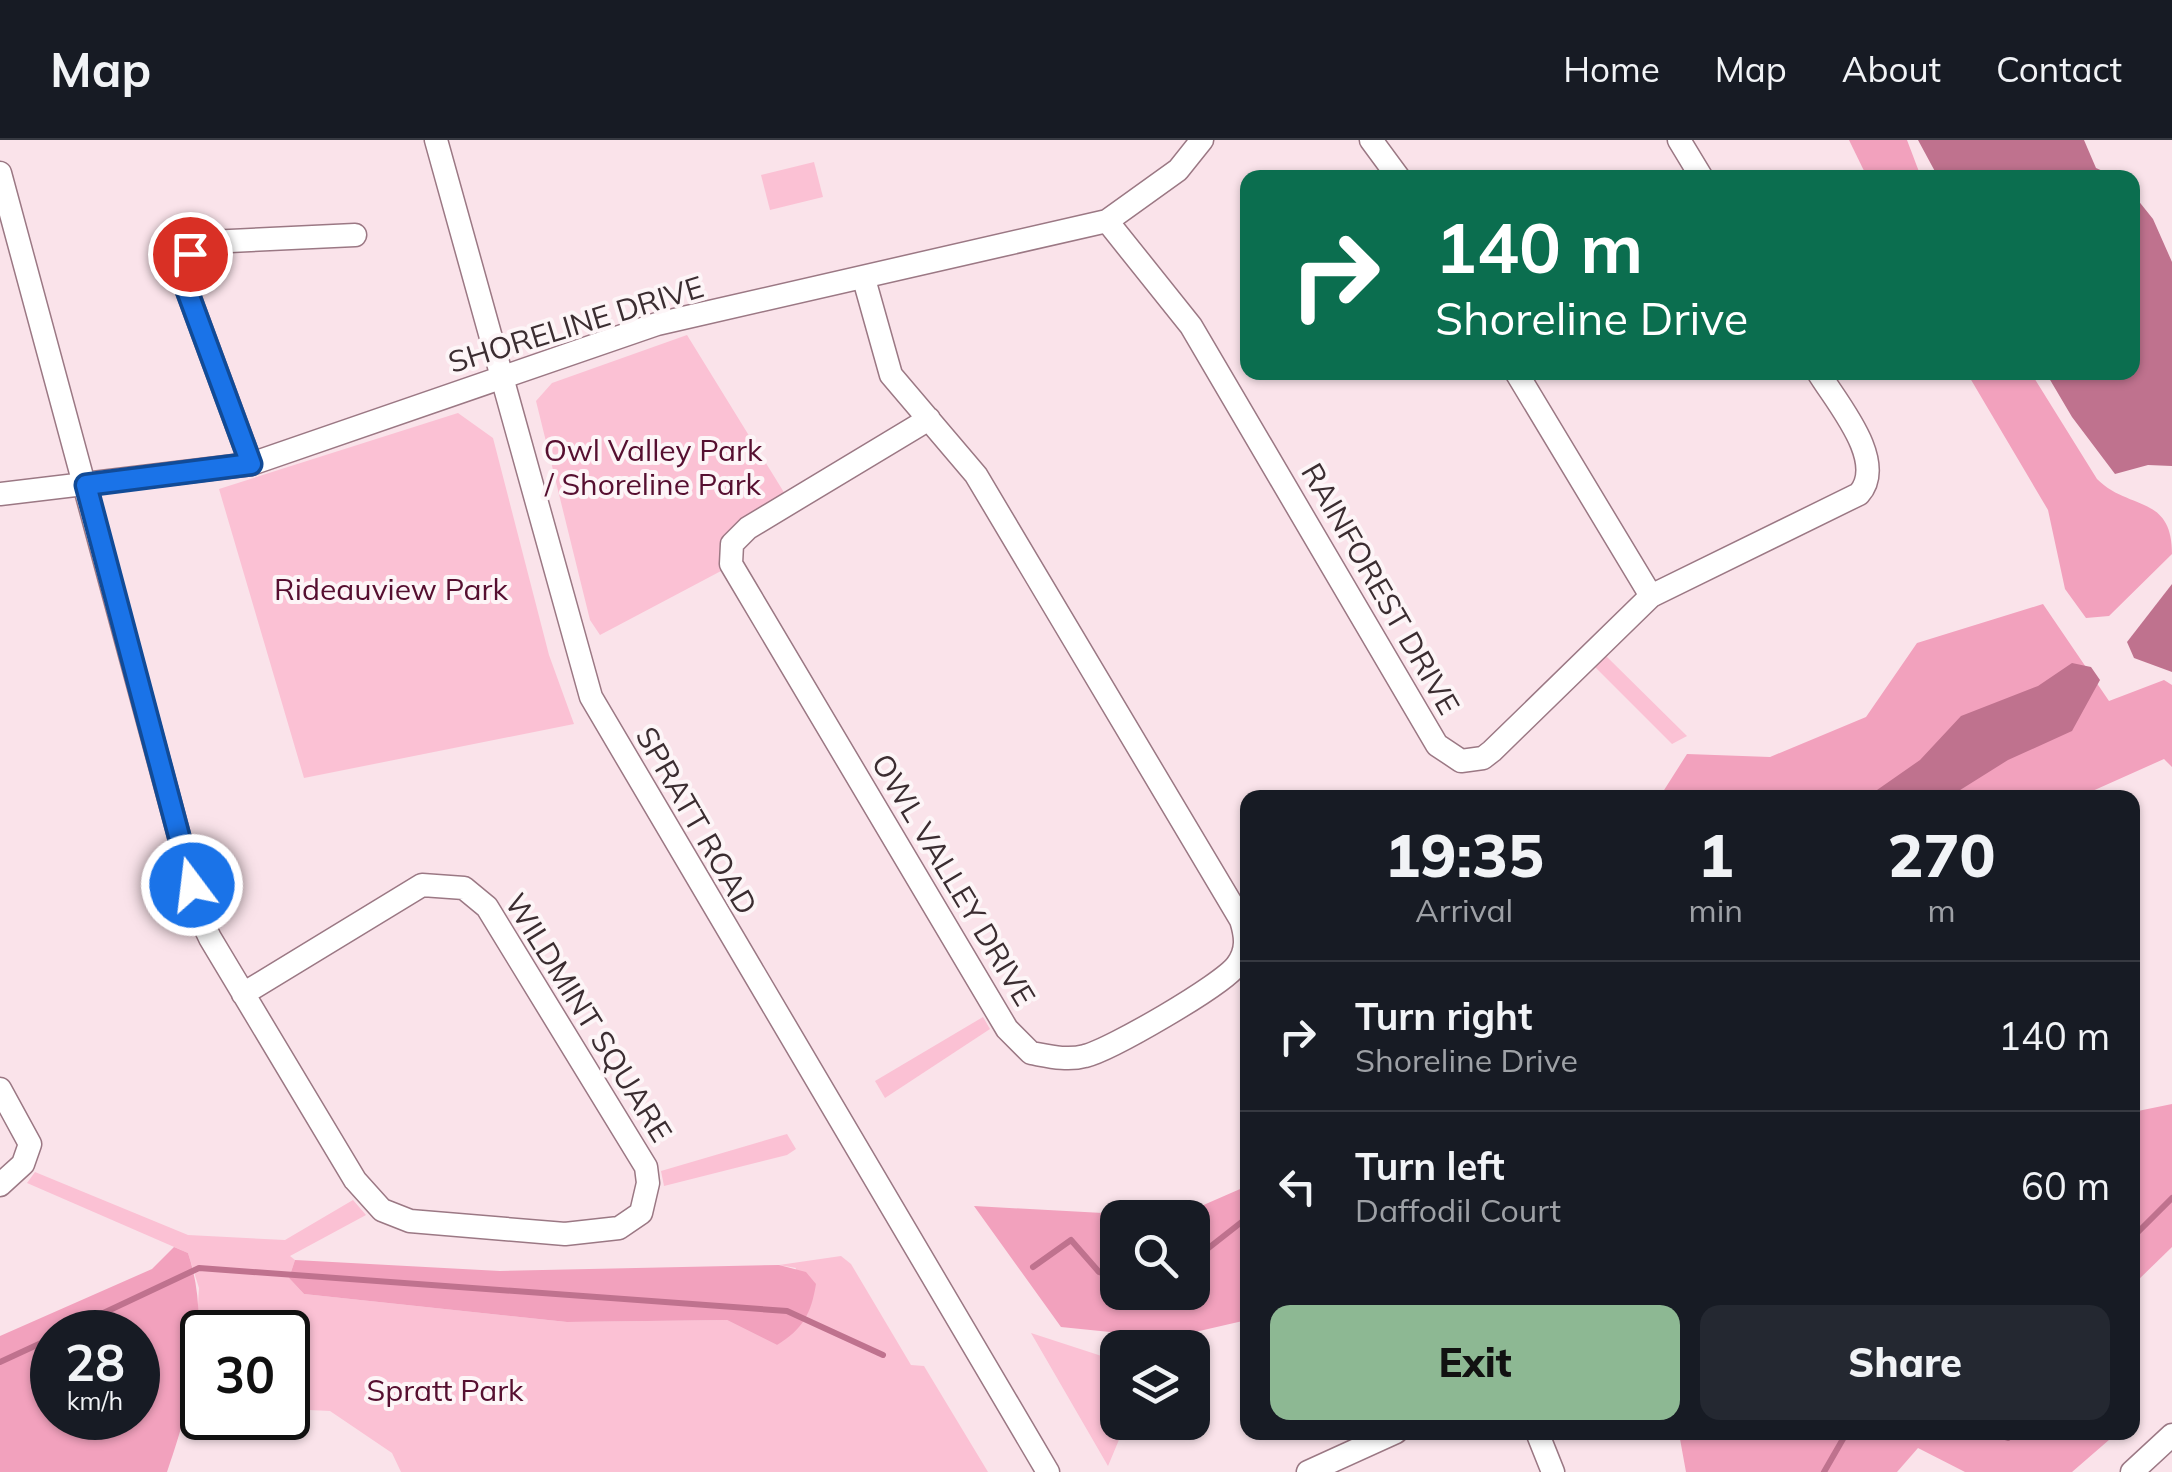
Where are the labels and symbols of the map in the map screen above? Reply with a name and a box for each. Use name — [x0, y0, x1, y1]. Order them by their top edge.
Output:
pin — [148, 212, 233, 297]
street label: SHORELINE DRIVE — [444, 267, 708, 381]
park label: Owl Valley Park / Shoreline Park — [544, 431, 763, 503]
street label: RAINFOREST DRIVE — [1293, 456, 1468, 721]
park label: Rideauview Park — [274, 570, 508, 608]
street label: SPRATT ROAD — [628, 720, 766, 921]
street label: OWL VALLEY DRIVE — [864, 747, 1044, 1012]
position arrow — [140, 833, 244, 937]
street label: WILDMINT SQUARE — [497, 886, 681, 1149]
speed limit sign: 30 — [180, 1310, 310, 1440]
park label: Spratt Park — [366, 1371, 524, 1409]

